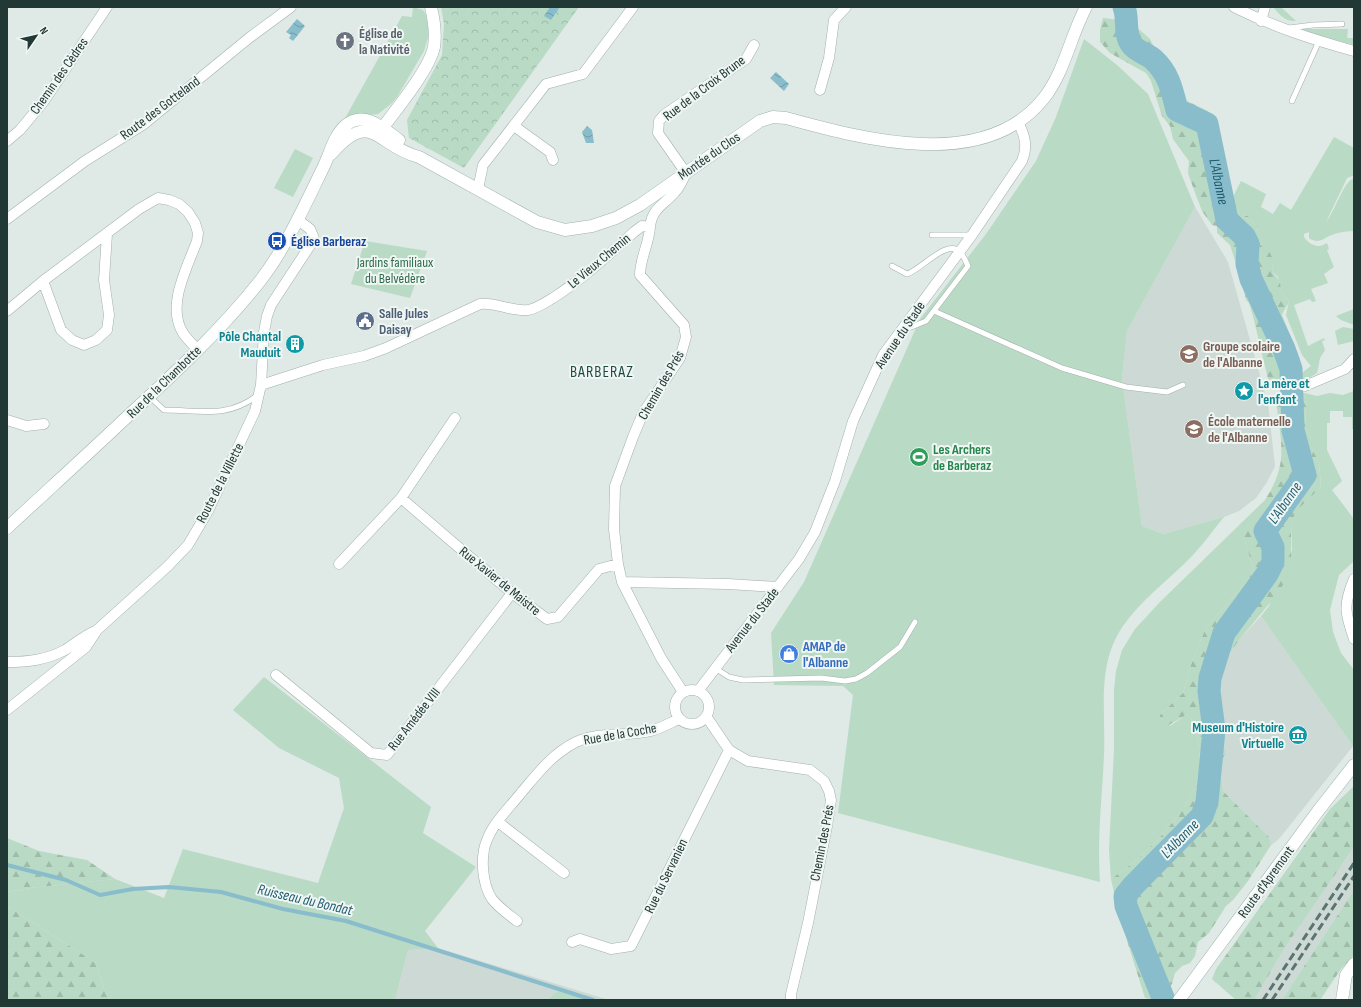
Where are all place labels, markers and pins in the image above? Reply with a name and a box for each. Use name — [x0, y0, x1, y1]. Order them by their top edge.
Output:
place label: Église de la Nativité — [359, 25, 410, 58]
church icon: Église de la Nativité — [334, 30, 356, 52]
bus stop icon: Église Barberaz — [266, 230, 288, 252]
place label: Église Barberaz — [291, 233, 367, 250]
place label: Salle Jules Daisay — [379, 305, 428, 338]
public building icon: Salle Jules Daisay — [354, 310, 376, 332]
place label: Pôle Chantal Mauduit — [219, 328, 281, 361]
building icon: Pôle Chantal Mauduit — [284, 333, 306, 355]
place label: Groupe scolaire de l'Albanne — [1203, 338, 1280, 371]
school or university icon: Groupe scolaire de l'Albanne — [1178, 343, 1200, 365]
place label: La mère et l'enfant — [1258, 375, 1310, 408]
place icon: La mère et l'enfant — [1233, 380, 1255, 402]
place label: École maternelle de l'Albanne — [1208, 413, 1291, 446]
school or university icon: École maternelle de l'Albanne — [1183, 418, 1205, 440]
place label: Les Archers de Barberaz — [933, 441, 992, 474]
sports icon: Les Archers de Barberaz — [908, 446, 930, 468]
place label: AMAP de l'Albanne — [802, 638, 848, 671]
shop icon: AMAP de l'Albanne — [778, 643, 800, 665]
place label: Museum d'Histoire Virtuelle — [1192, 719, 1284, 752]
museum icon: Museum d'Histoire Virtuelle — [1287, 724, 1309, 746]

